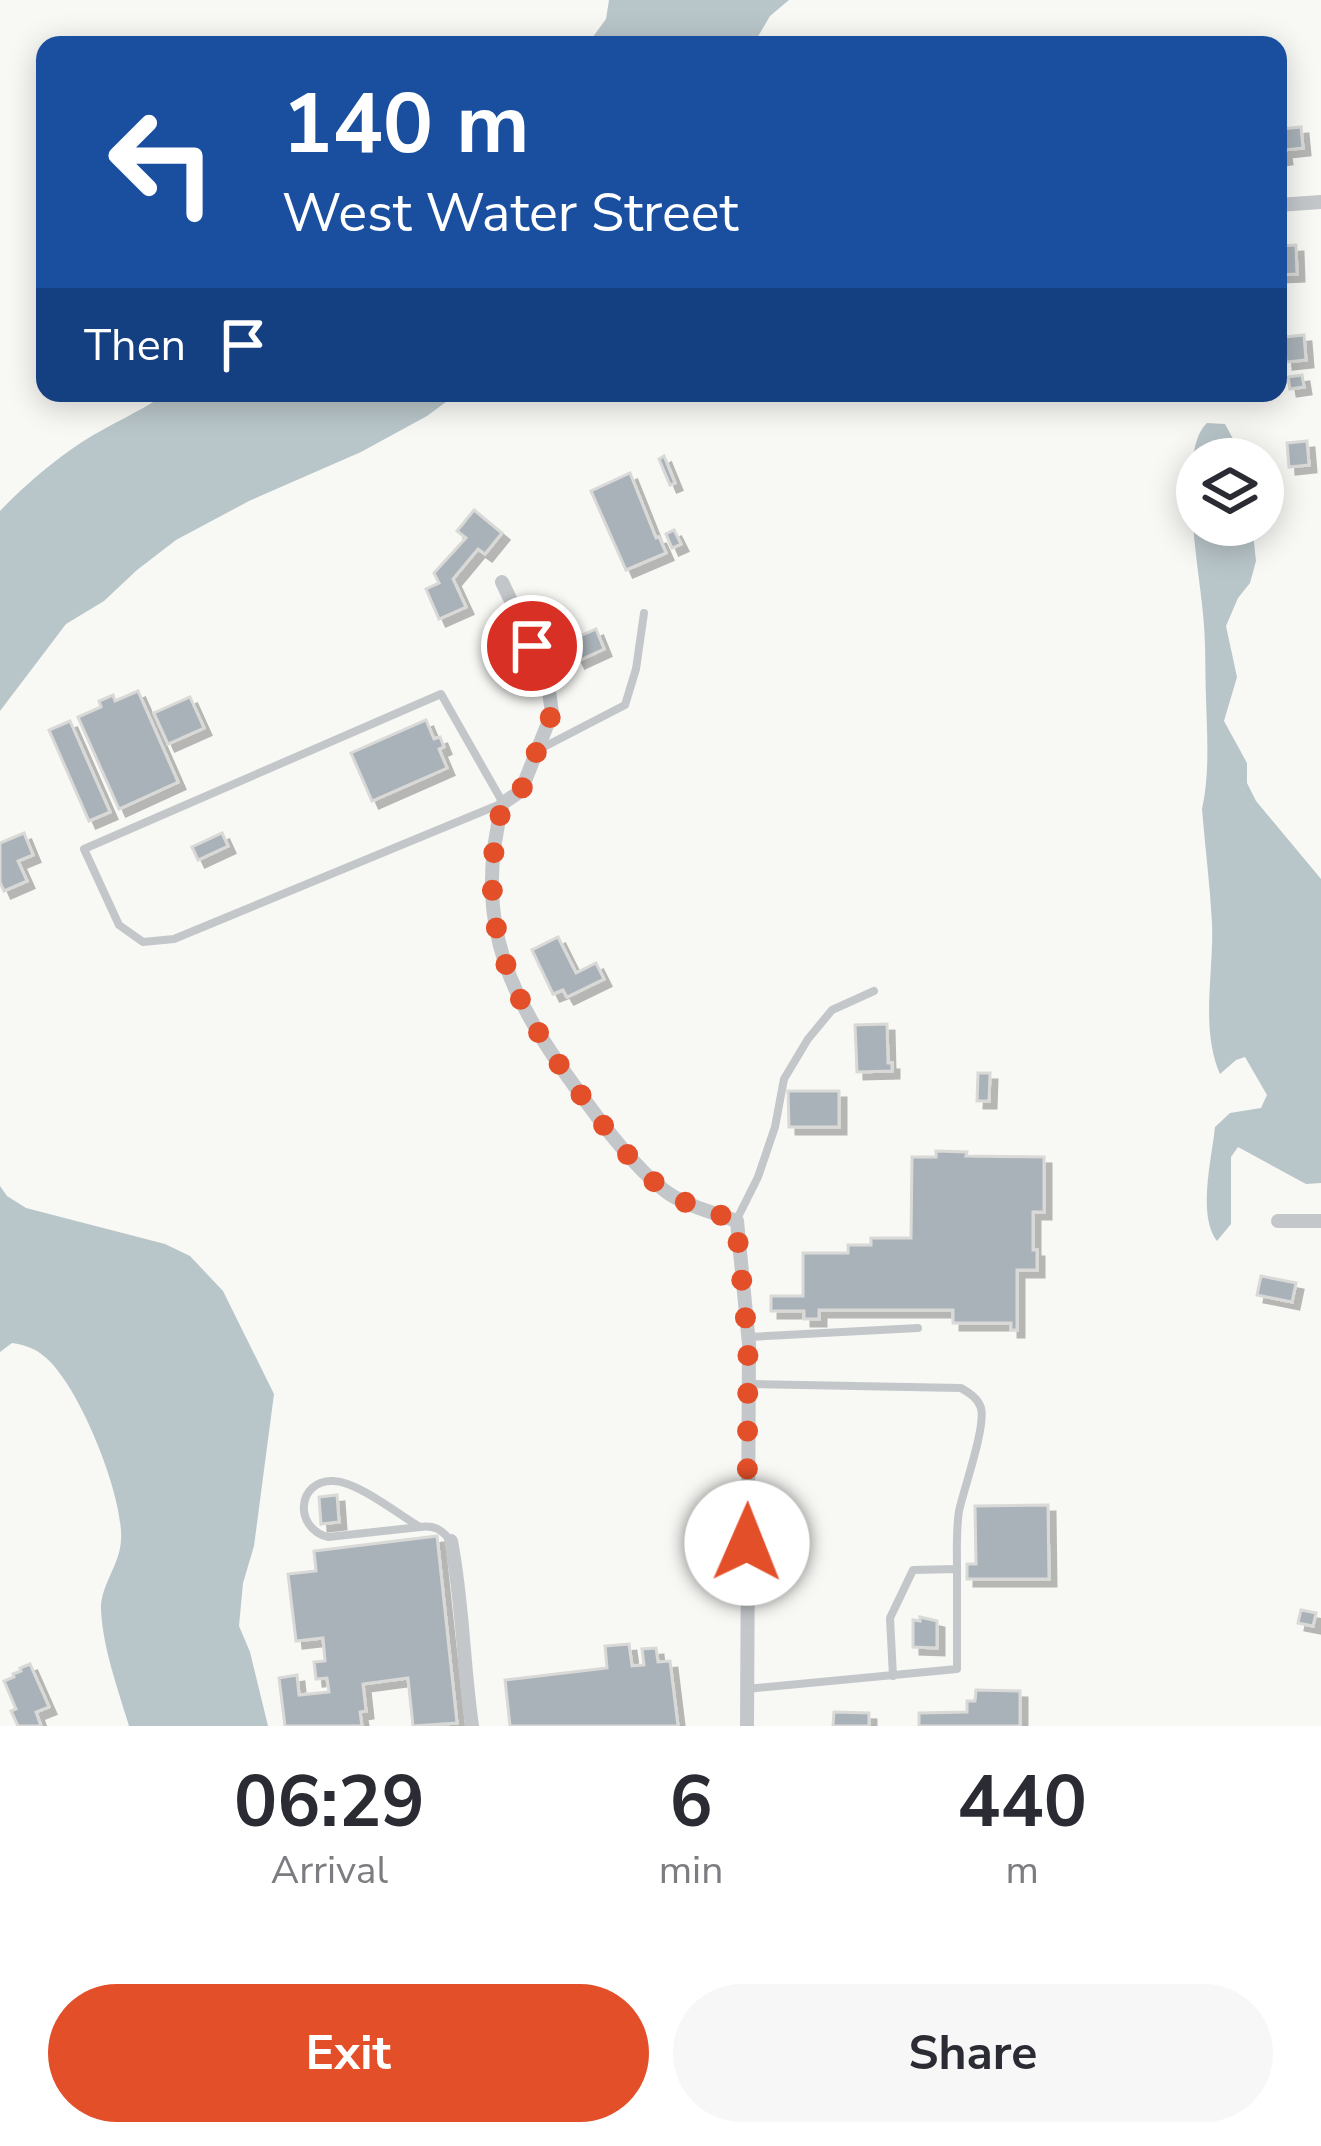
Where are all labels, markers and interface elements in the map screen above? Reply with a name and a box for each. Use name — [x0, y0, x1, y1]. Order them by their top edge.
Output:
text: 140 m — [282, 67, 530, 182]
icon: left — [84, 84, 240, 240]
text: West Water Street — [282, 176, 738, 250]
icon: arrive — [210, 312, 276, 378]
text: Then — [84, 315, 186, 376]
map controls — [1176, 438, 1284, 546]
button: layers — [1176, 438, 1284, 546]
pin — [481, 595, 583, 697]
icon: arrive — [499, 613, 565, 679]
position arrow — [684, 1480, 810, 1606]
text: 06:29 — [234, 1753, 425, 1851]
text: 6 — [669, 1753, 713, 1851]
text: 440 — [957, 1753, 1087, 1851]
text: Arrival — [271, 1844, 388, 1897]
text: min — [659, 1844, 723, 1897]
text: m — [1005, 1844, 1039, 1897]
button: Exit — [48, 1984, 649, 2122]
button: Share — [673, 1984, 1273, 2122]

